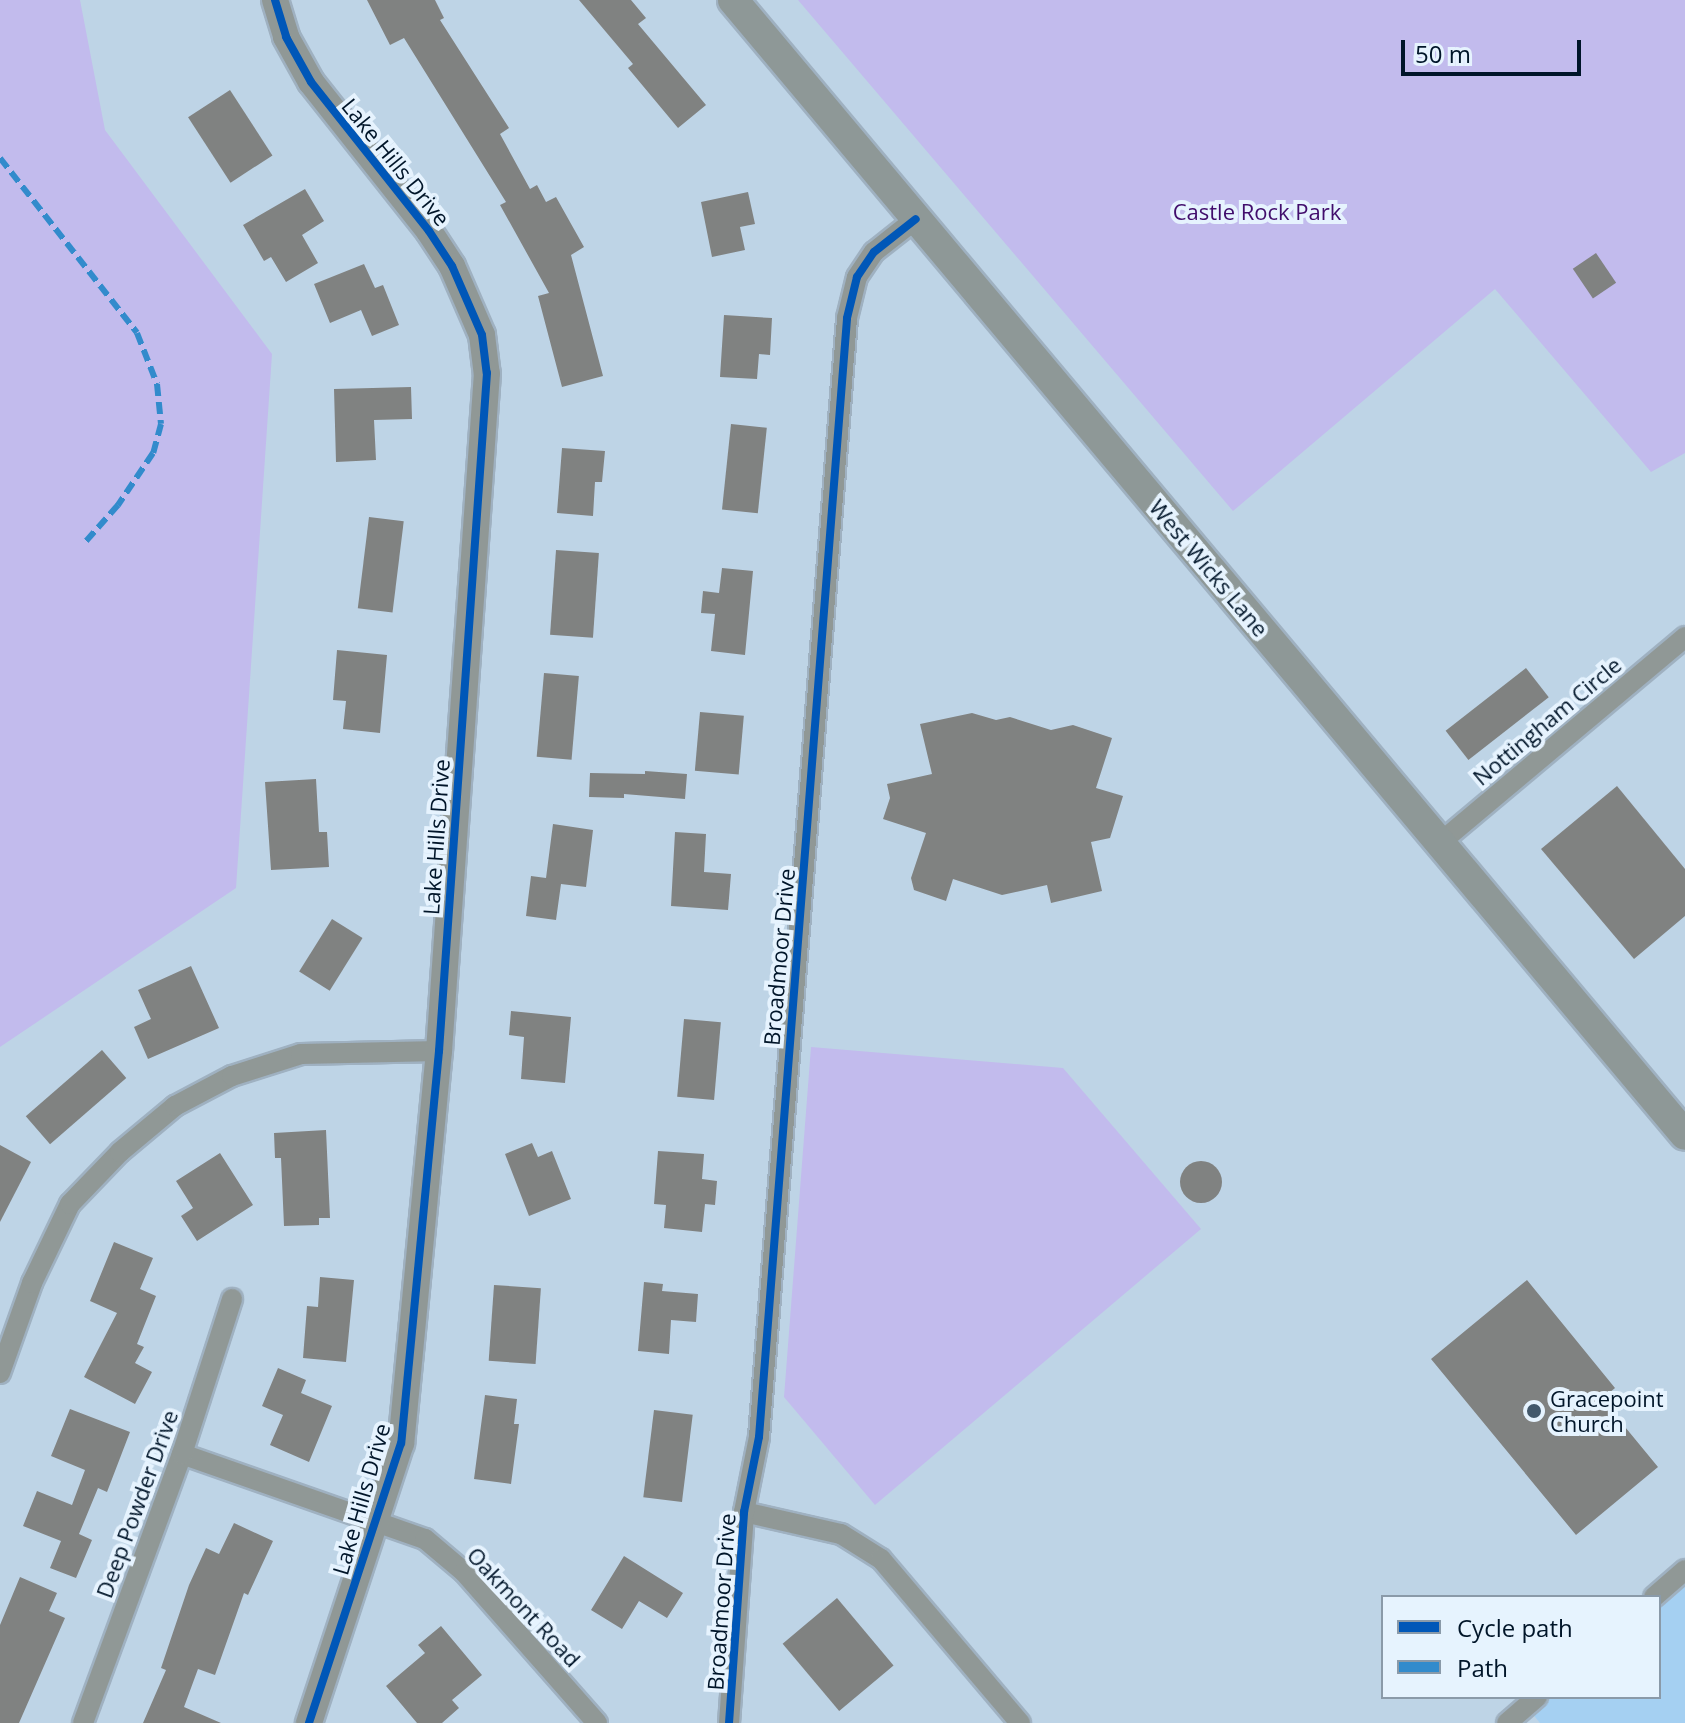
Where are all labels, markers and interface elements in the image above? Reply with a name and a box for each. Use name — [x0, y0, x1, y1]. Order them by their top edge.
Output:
scale bar — [1405, 24, 1585, 74]
text: 50 m — [1415, 37, 1471, 70]
street label: Lake Hills Drive — [337, 93, 455, 231]
park label: Castle Rock Park — [1173, 199, 1341, 225]
street label: West Wicks Lane — [1144, 494, 1274, 642]
street label: Nottingham Circle — [1468, 651, 1626, 791]
street label: Lake Hills Drive — [417, 758, 455, 916]
street label: Broadmoor Drive — [758, 867, 800, 1047]
place label: Gracepoint Church — [1550, 1385, 1664, 1436]
marker: Gracepoint Church — [1525, 1402, 1543, 1420]
street label: Deep Powder Drive — [91, 1407, 183, 1601]
street label: Lake Hills Drive — [327, 1420, 395, 1578]
street label: Broadmoor Drive — [702, 1513, 740, 1691]
street label: Oakmont Road — [462, 1542, 586, 1672]
legend — [1381, 1595, 1661, 1699]
text: Cycle path — [1457, 1611, 1573, 1644]
text: Path — [1457, 1651, 1508, 1684]

